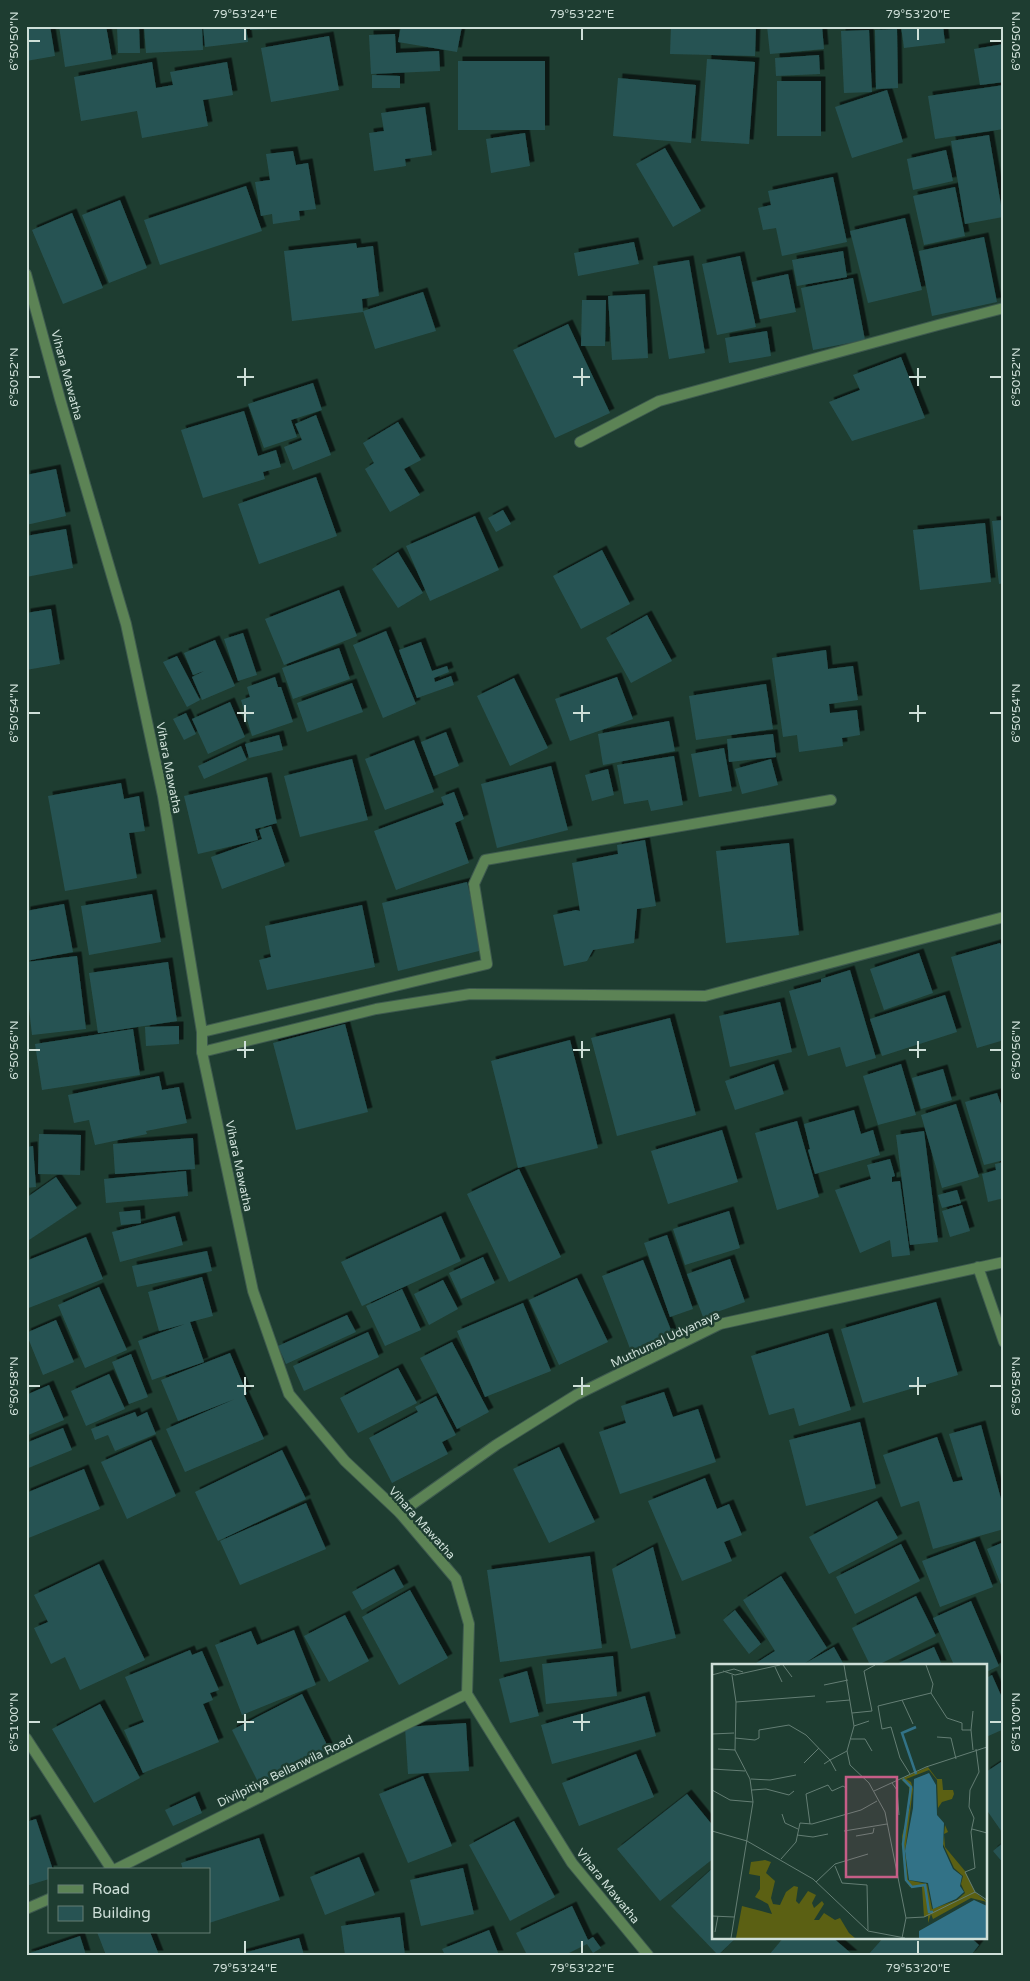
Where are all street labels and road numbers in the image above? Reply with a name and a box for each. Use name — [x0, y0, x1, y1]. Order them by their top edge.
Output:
street label: Vihara Mawatha — [48, 328, 86, 422]
street label: Vihara Mawatha — [153, 721, 185, 815]
street label: Vihara Mawatha — [223, 1119, 255, 1213]
street label: Muthumal Udyanaya — [608, 1308, 722, 1370]
street label: Vihara Mawatha — [386, 1484, 458, 1562]
street label: Divilpitiya Bellanwila Road — [215, 1732, 355, 1810]
street label: Vihara Mawatha — [573, 1846, 643, 1926]

